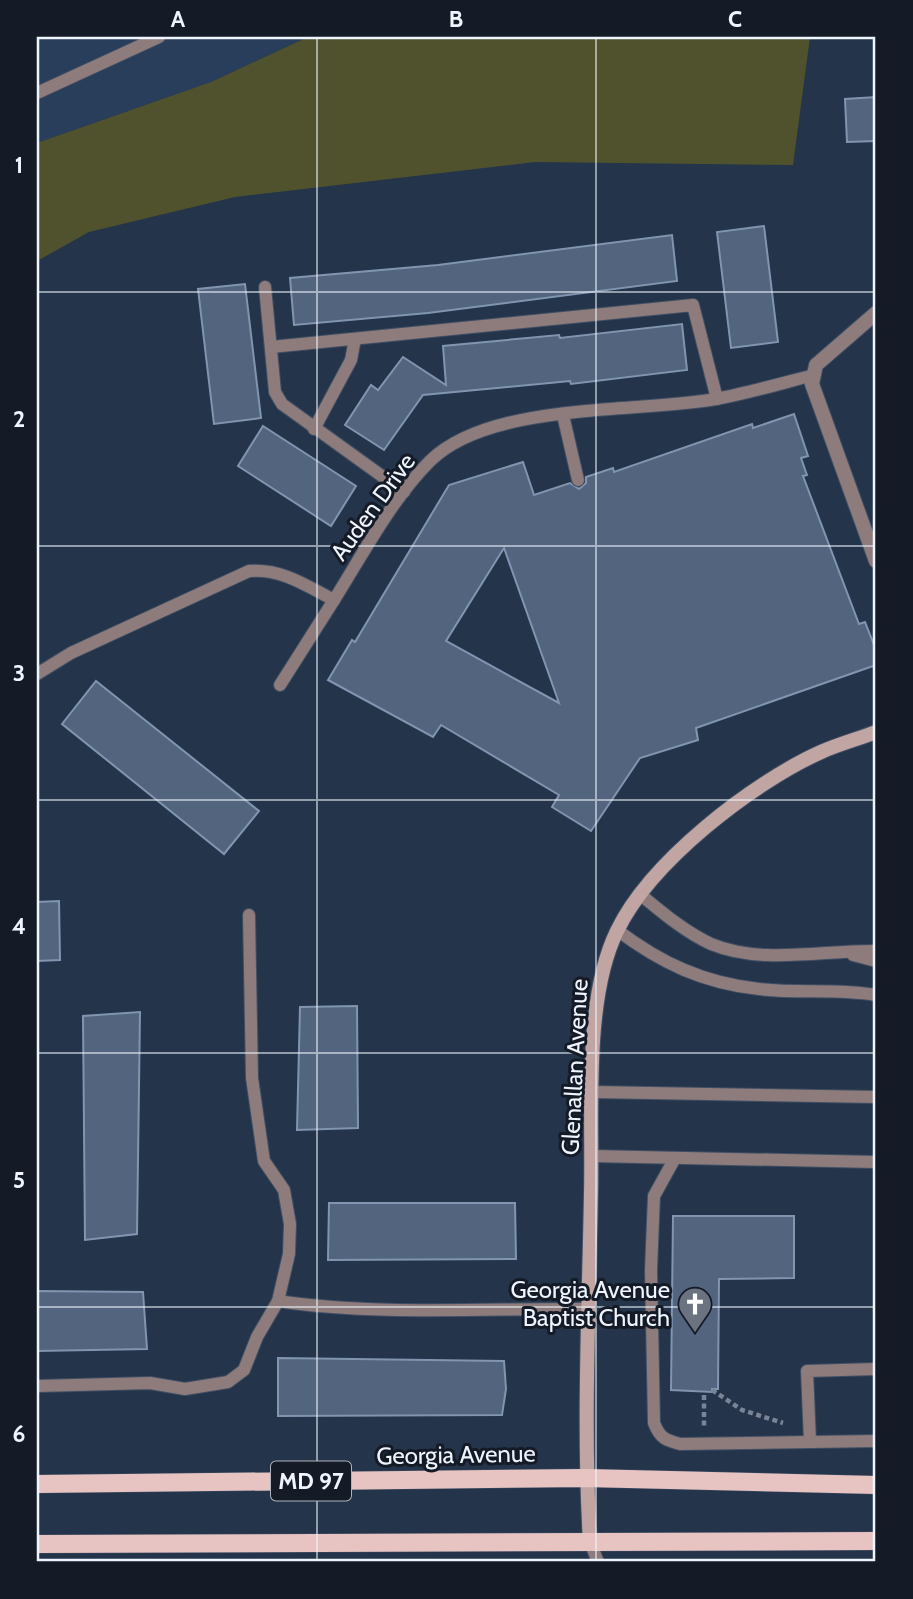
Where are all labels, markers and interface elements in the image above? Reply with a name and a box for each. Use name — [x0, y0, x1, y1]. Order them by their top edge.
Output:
text: A — [171, 5, 186, 33]
text: B — [449, 5, 463, 33]
text: C — [728, 5, 742, 33]
text: 1 — [15, 151, 23, 179]
text: 2 — [13, 405, 25, 433]
street label: Auden Drive — [324, 447, 421, 566]
text: 3 — [13, 659, 25, 687]
text: 4 — [12, 912, 26, 940]
street label: Glenallan Avenue — [555, 978, 594, 1156]
text: 5 — [13, 1166, 25, 1194]
place label: Georgia Avenue Baptist Church — [511, 1275, 670, 1332]
church icon: Georgia Avenue Baptist Church — [676, 1285, 714, 1334]
text: 6 — [13, 1420, 25, 1448]
street label: Georgia Avenue — [376, 1439, 536, 1470]
road number: MD 97 — [271, 1462, 351, 1500]

